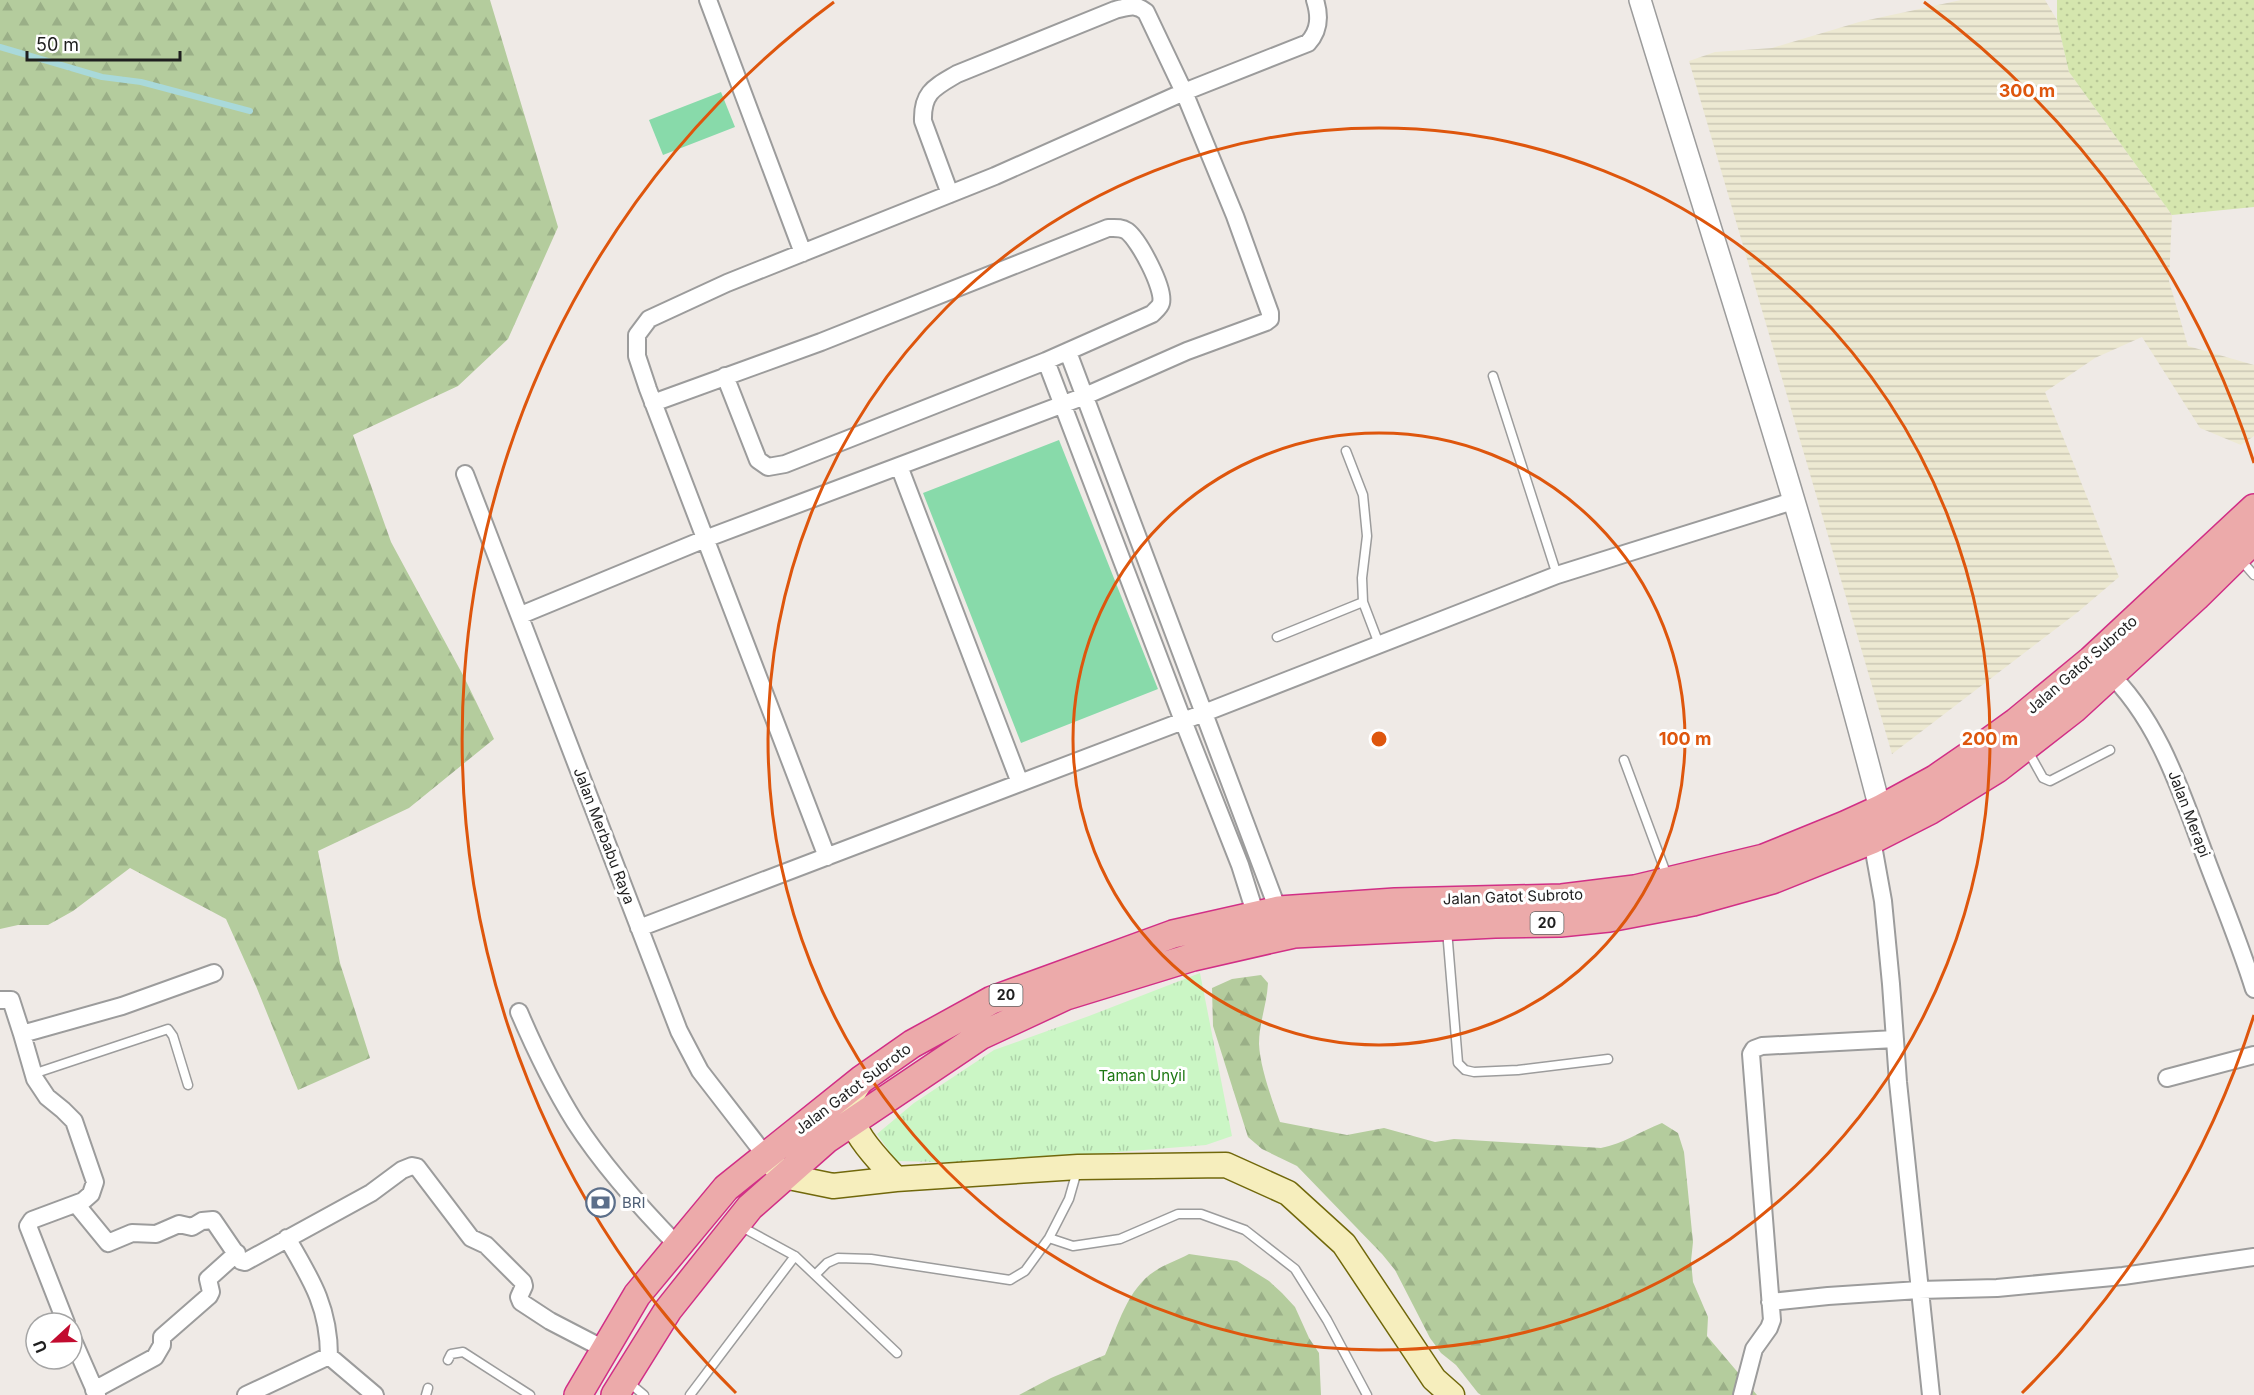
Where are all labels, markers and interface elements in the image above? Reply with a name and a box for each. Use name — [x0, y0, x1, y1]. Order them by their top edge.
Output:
scale bar — [27, 24, 180, 62]
text: 50 m — [36, 34, 79, 55]
text: 300 m — [1999, 80, 2055, 101]
street label: Jalan Gatot Subroto — [2022, 611, 2141, 718]
text: 100 m — [1659, 728, 1711, 749]
text: 200 m — [1962, 728, 2018, 749]
centre of rings — [1369, 729, 1389, 749]
street label: Jalan Merbabu Raya — [570, 765, 639, 907]
street label: Jalan Merapi — [2164, 768, 2215, 860]
street label: Jalan Gatot Subroto — [1442, 885, 1583, 908]
road number: 20 — [1530, 912, 1564, 934]
road number: 20 — [990, 984, 1022, 1006]
street label: Jalan Gatot Subroto — [791, 1039, 915, 1138]
park label: Taman Unyil — [1098, 1066, 1186, 1085]
bank icon: BRI — [585, 1187, 617, 1219]
place label: BRI — [622, 1193, 646, 1212]
north arrow — [24, 1311, 84, 1371]
text: U — [29, 1337, 52, 1356]

